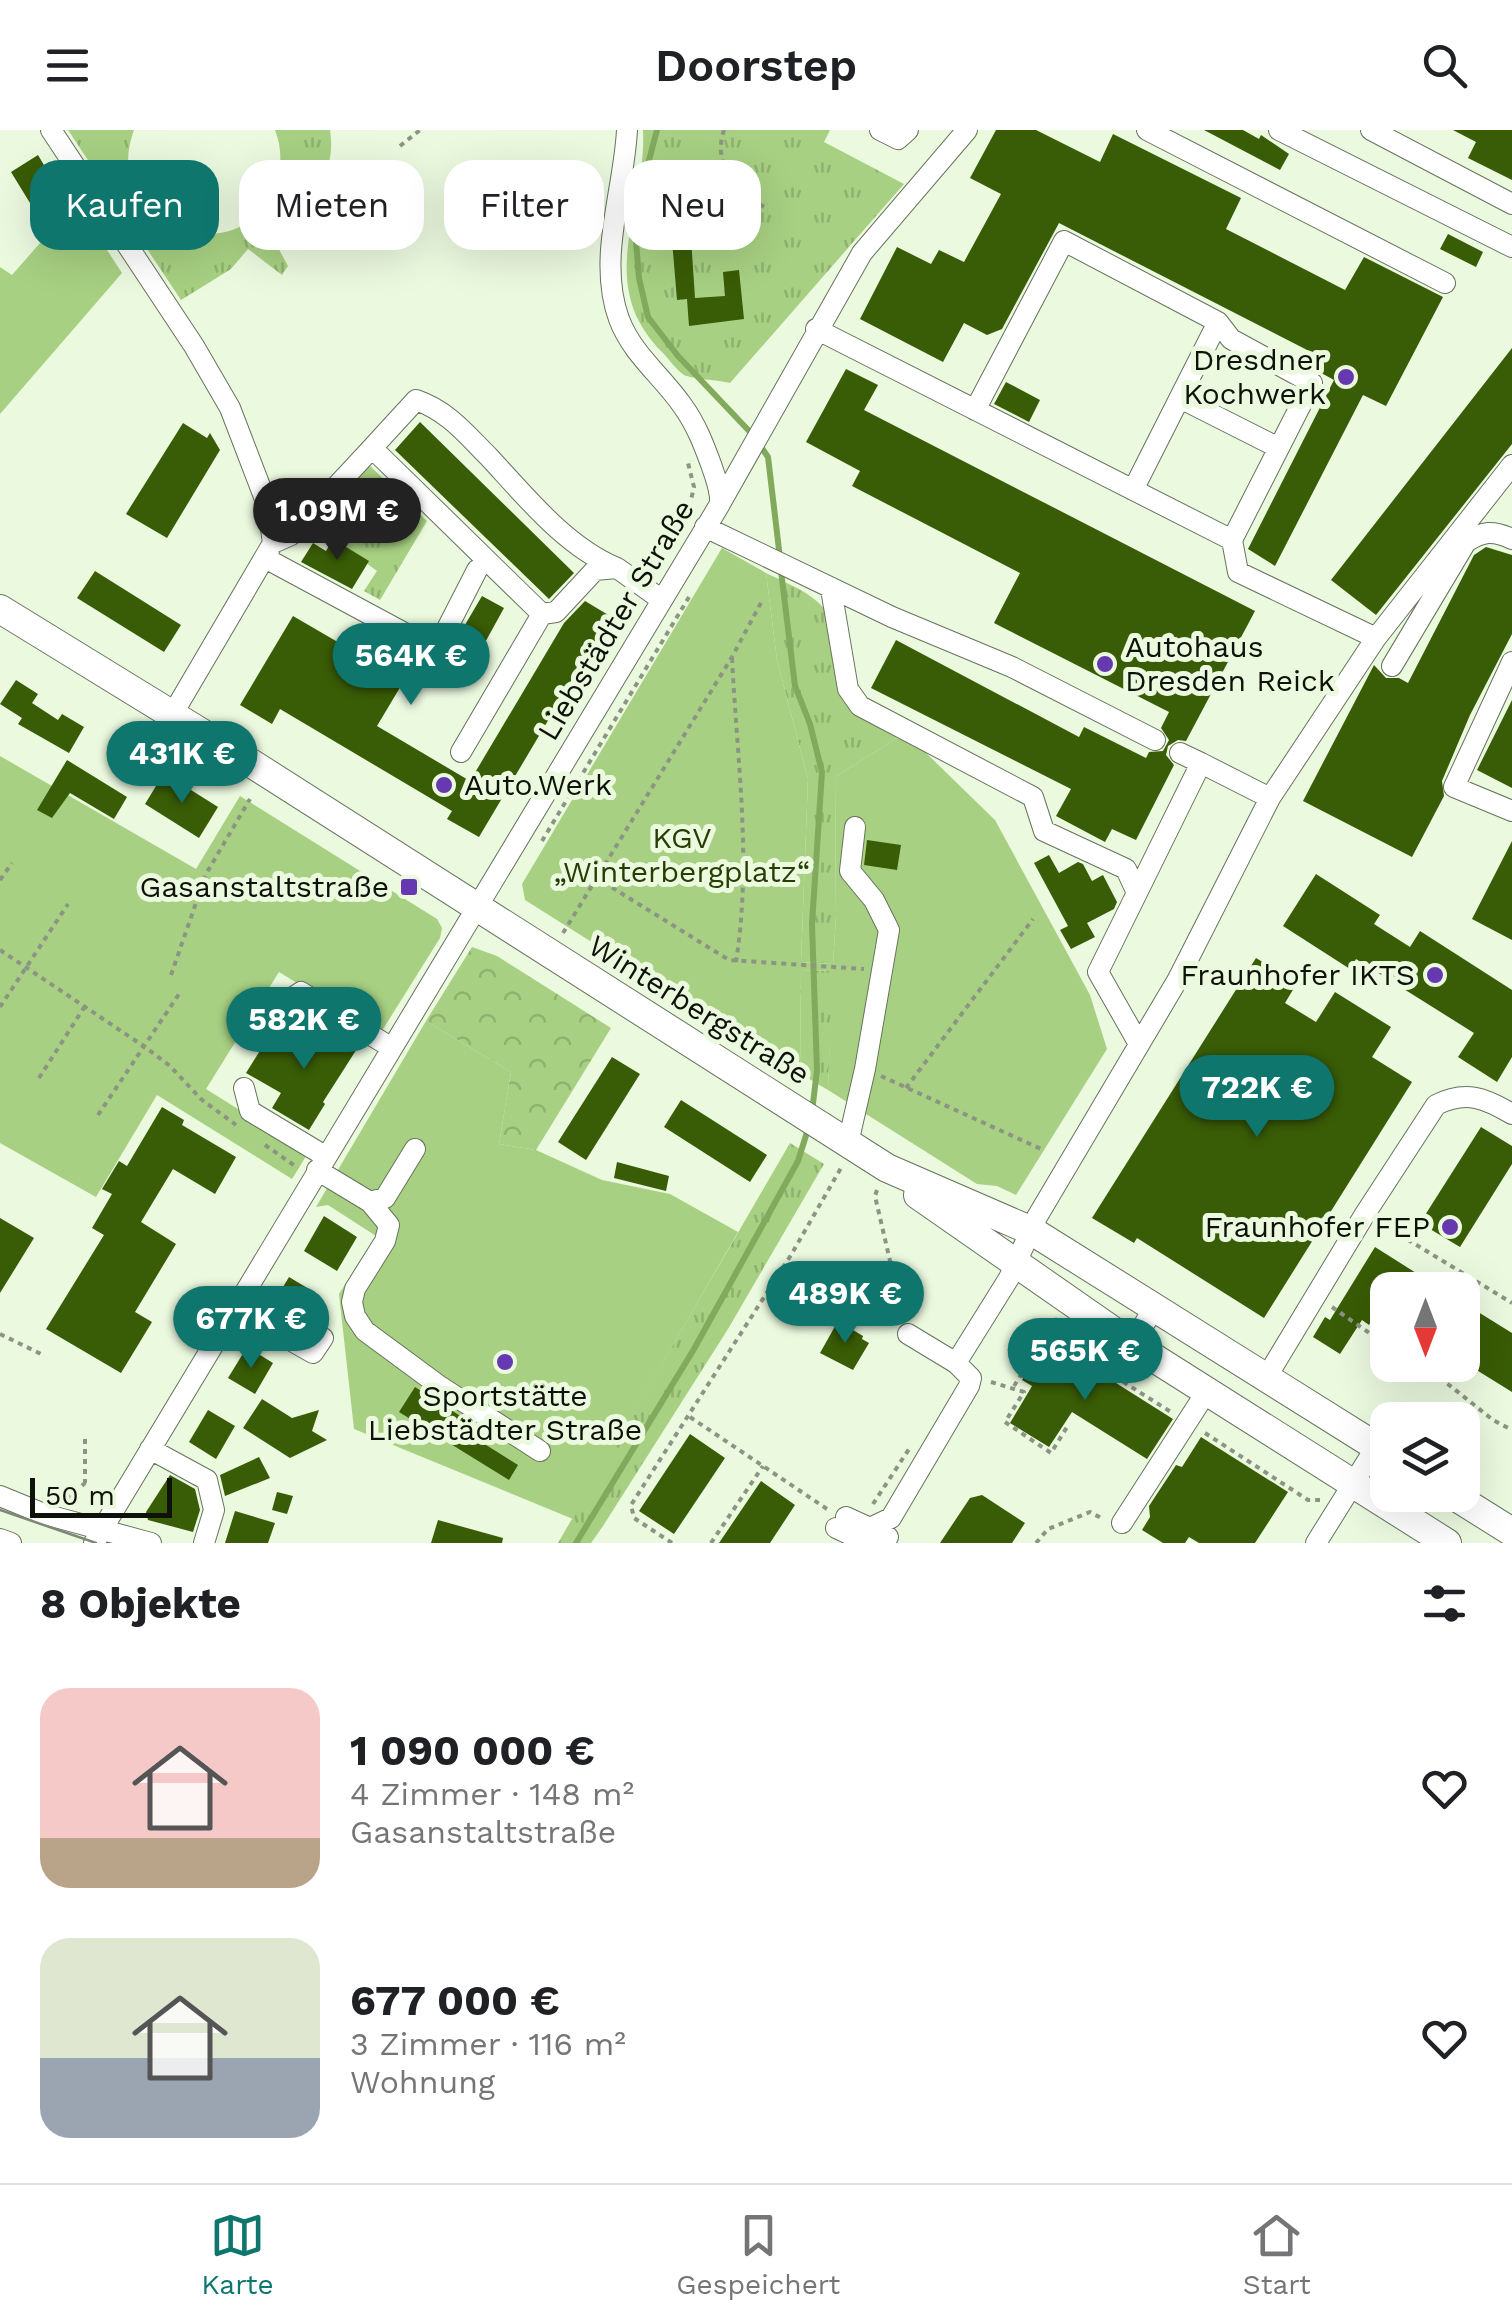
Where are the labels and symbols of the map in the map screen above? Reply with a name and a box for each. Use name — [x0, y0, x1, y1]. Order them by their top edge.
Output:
place label: Dresdner Kochwerk — [1183, 342, 1326, 411]
marker: Dresdner Kochwerk — [1335, 366, 1357, 388]
pin: 1.09M € — [245, 478, 429, 563]
street label: Liebstädter Straße — [530, 493, 701, 746]
pin: 564K € — [330, 623, 492, 708]
place label: Autohaus Dresden Reick — [1125, 629, 1335, 698]
marker: Autohaus Dresden Reick — [1094, 653, 1116, 675]
pin: 431K € — [101, 721, 263, 806]
place label: Auto.Werk — [464, 767, 612, 802]
marker: Auto.Werk — [433, 774, 455, 796]
park label: KGV „Winterbergplatz“ — [554, 820, 810, 889]
place label: Gasanstaltstraße — [139, 869, 389, 904]
marker: Gasanstaltstraße — [398, 876, 420, 898]
street label: Winterbergstraße — [582, 927, 816, 1092]
place label: Fraunhofer IKTS — [1180, 957, 1415, 992]
marker: Fraunhofer IKTS — [1424, 964, 1446, 986]
pin: 582K € — [223, 987, 385, 1072]
pin: 722K € — [1176, 1055, 1338, 1140]
place label: Fraunhofer FEP — [1205, 1209, 1430, 1244]
marker: Fraunhofer FEP — [1439, 1216, 1461, 1238]
pin: 489K € — [764, 1261, 926, 1346]
north arrow — [1370, 1272, 1480, 1382]
pin: 677K € — [170, 1286, 332, 1371]
pin: 565K € — [1004, 1318, 1166, 1403]
marker: Sportstätte Liebstädter Straße — [494, 1351, 516, 1373]
place label: Sportstätte Liebstädter Straße — [368, 1378, 642, 1447]
scale bar — [30, 1473, 172, 1518]

